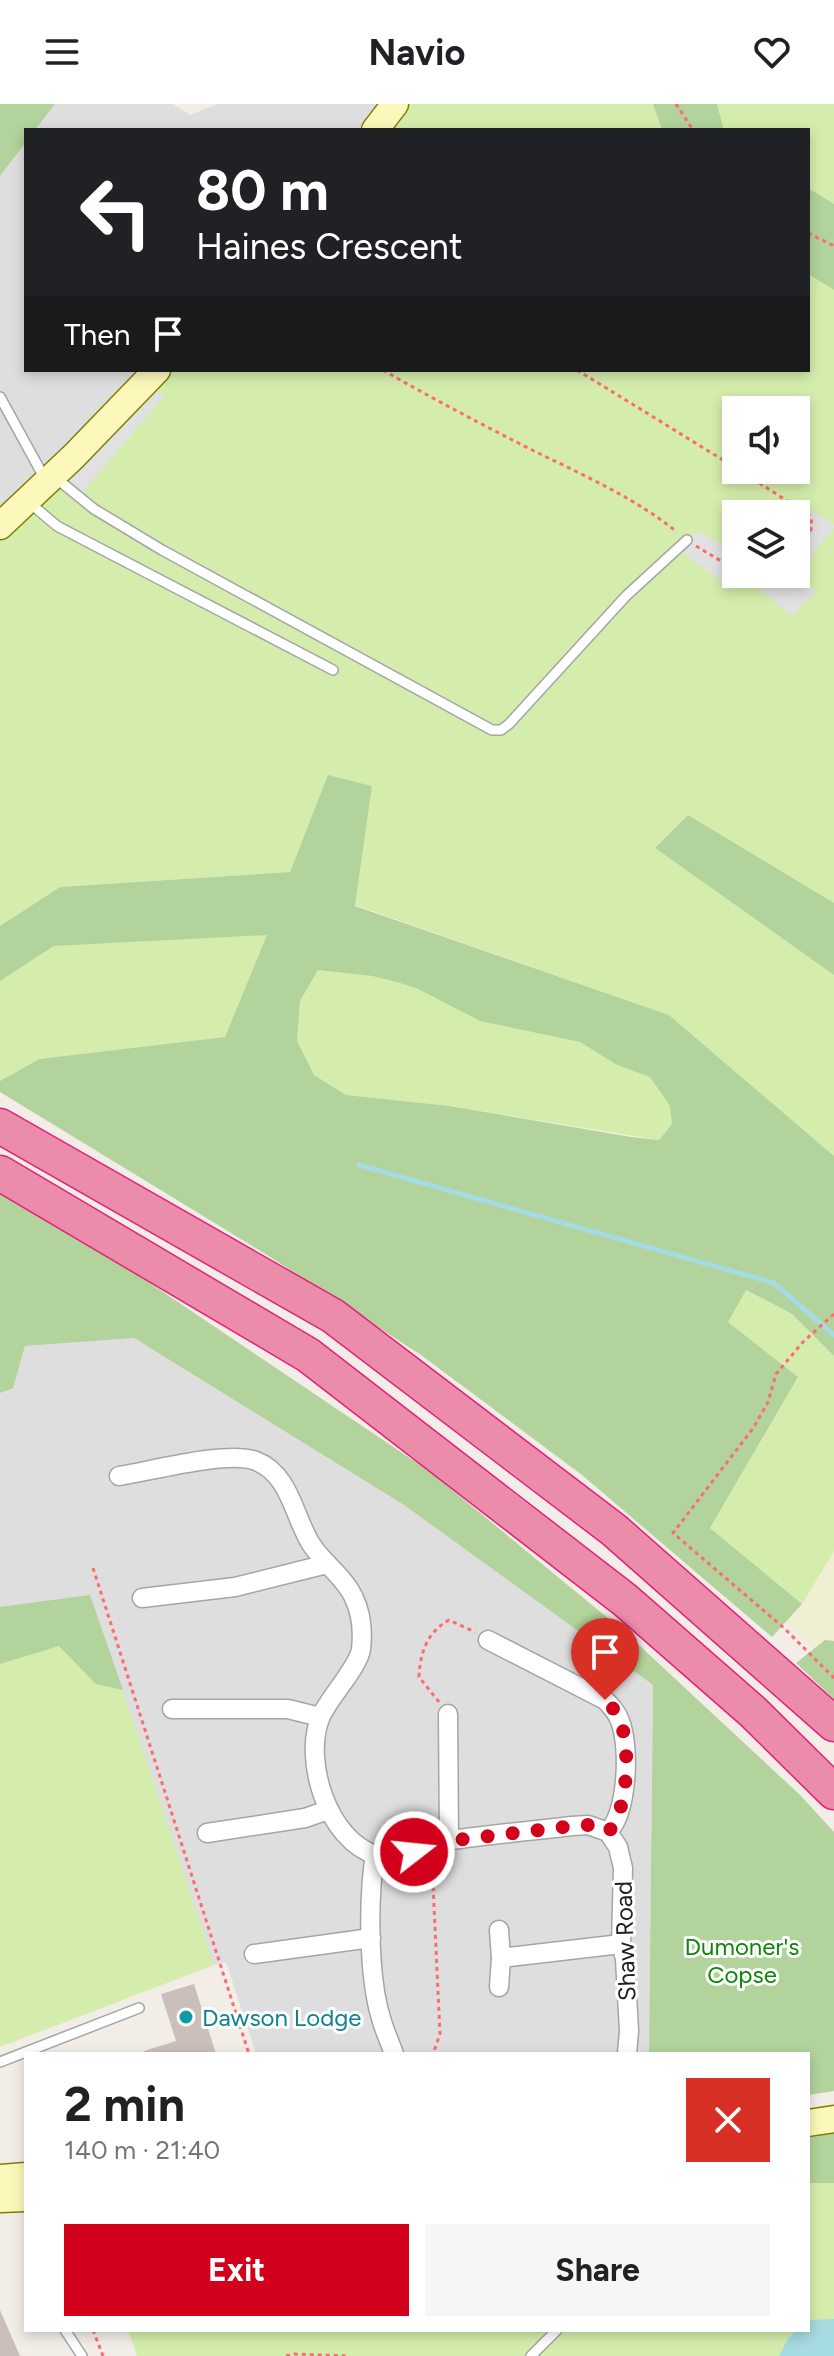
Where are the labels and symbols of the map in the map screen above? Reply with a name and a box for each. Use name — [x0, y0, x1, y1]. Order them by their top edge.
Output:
pin — [571, 1618, 639, 1700]
position arrow — [372, 1810, 456, 1894]
street label: Shaw Road — [608, 1880, 642, 2002]
park label: Dumoner's Copse — [685, 1932, 799, 1989]
place label: Dawson Lodge — [202, 2003, 361, 2032]
marker: Dawson Lodge — [177, 2008, 195, 2026]

